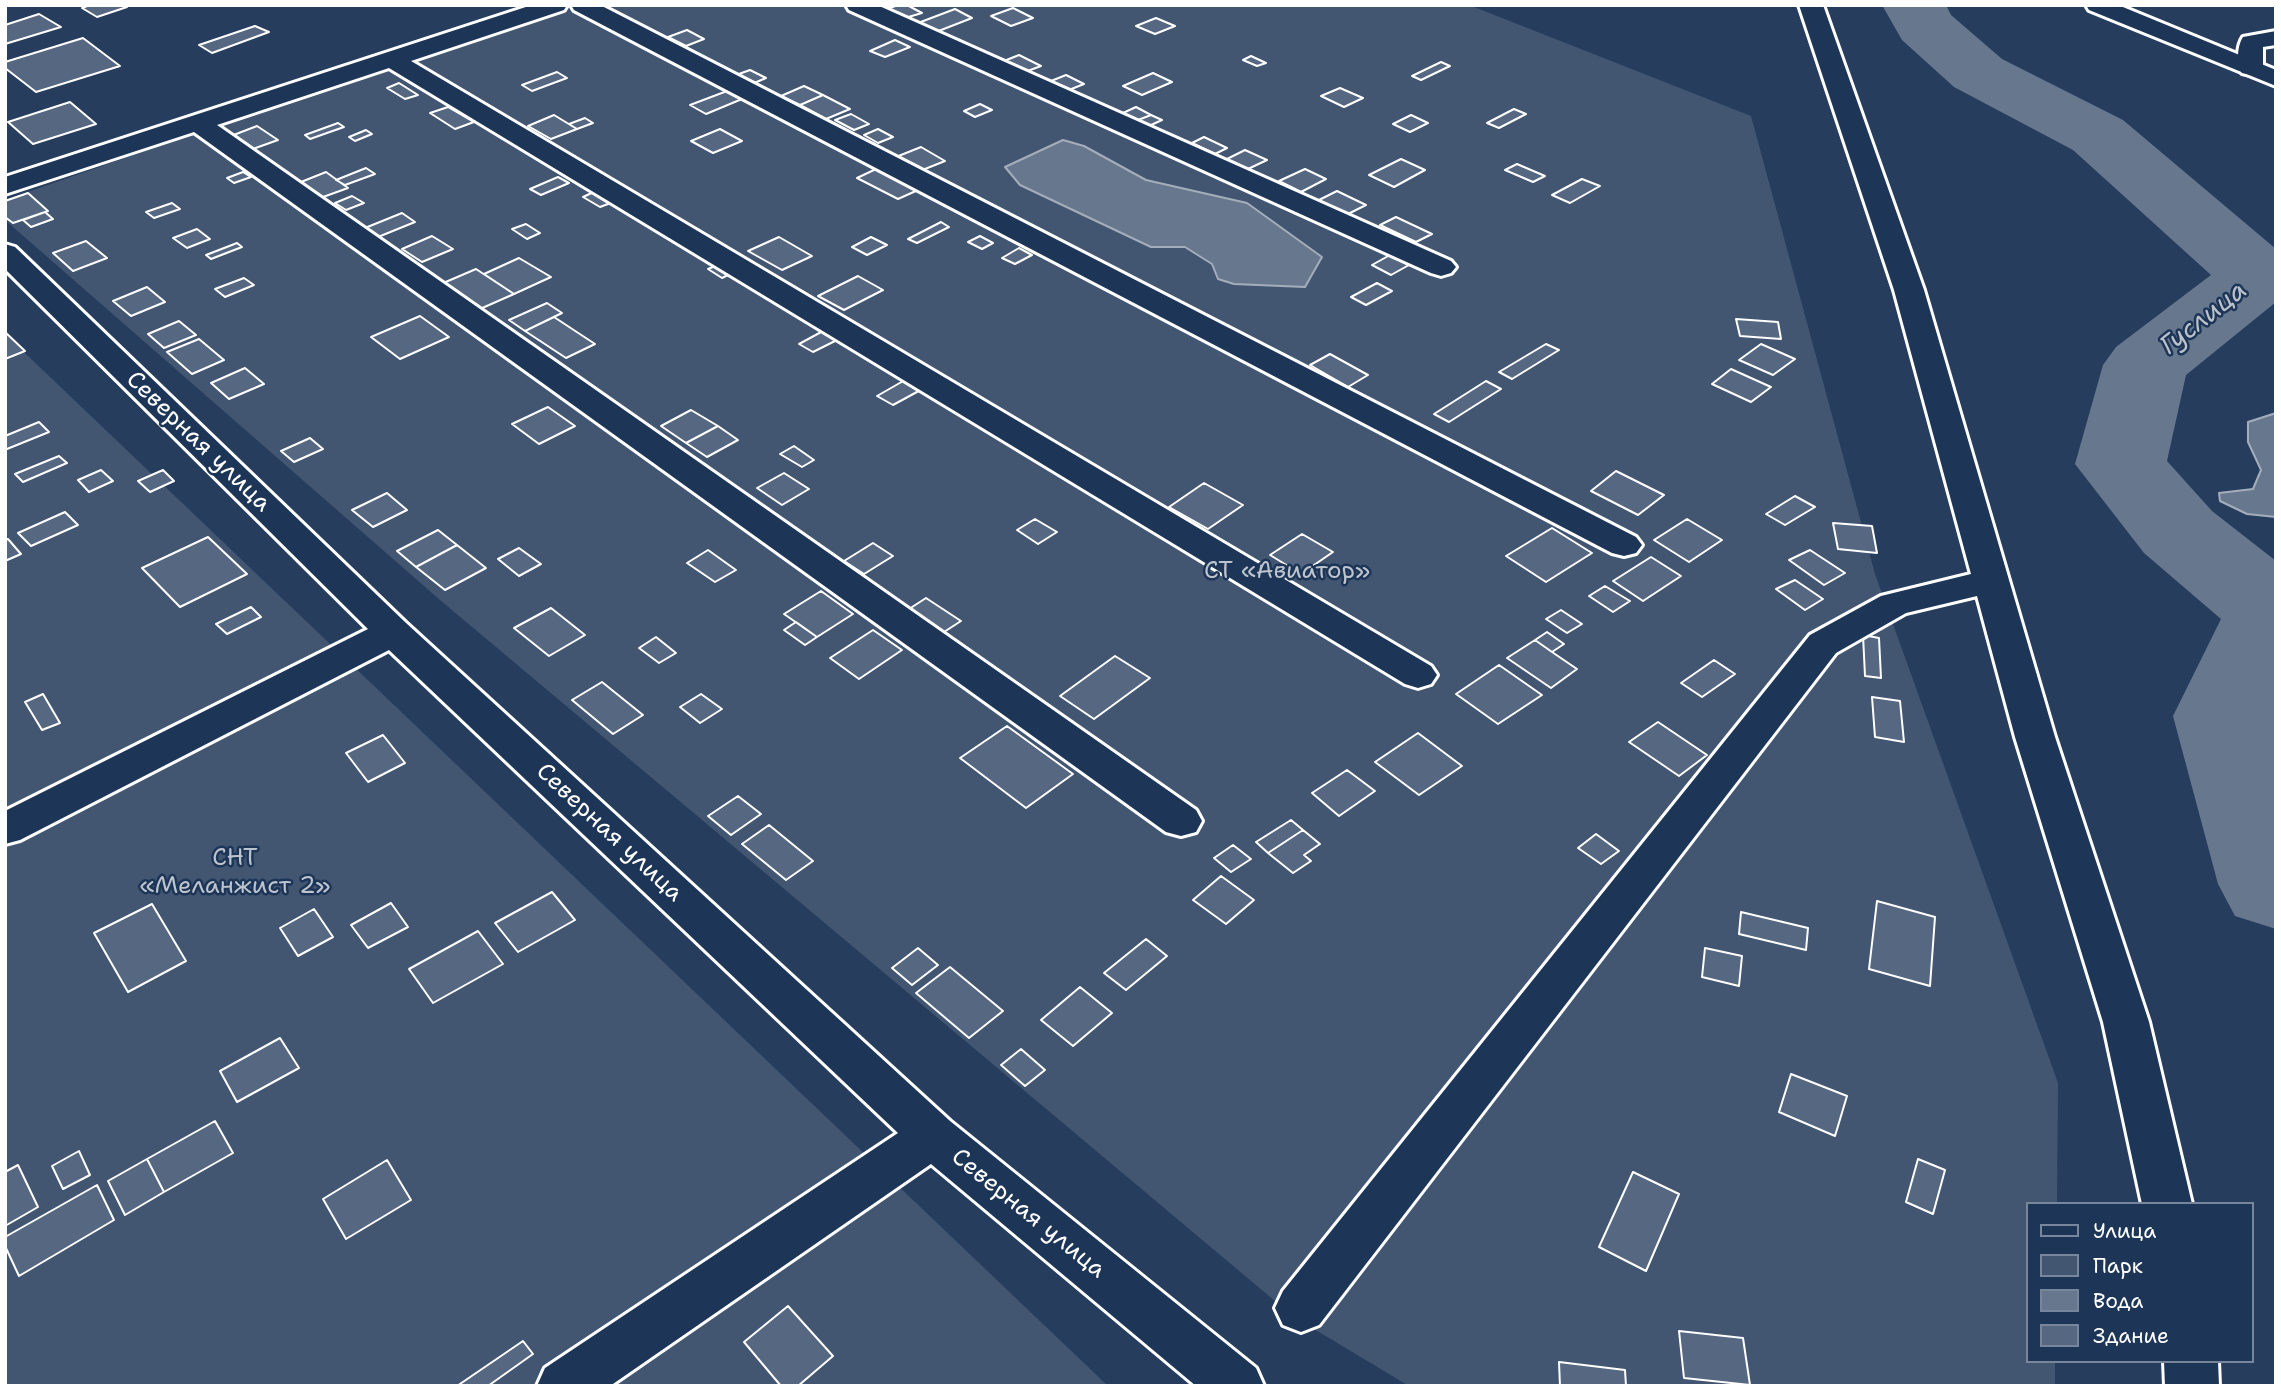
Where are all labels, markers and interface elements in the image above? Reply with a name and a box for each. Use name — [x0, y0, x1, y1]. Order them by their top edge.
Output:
water label: Гуслица — [2154, 275, 2254, 363]
street label: Северная улица — [120, 366, 276, 518]
park label: СТ «Авиатор» — [1204, 558, 1370, 586]
street label: Северная улица — [530, 758, 688, 908]
park label: СНТ «Меланжист 2» — [139, 845, 331, 901]
street label: Северная улица — [945, 1143, 1111, 1285]
legend — [2025, 1202, 2253, 1363]
text: Улица — [2093, 1217, 2156, 1245]
text: Парк — [2093, 1252, 2143, 1280]
text: Вода — [2093, 1287, 2143, 1315]
text: Здание — [2093, 1322, 2169, 1350]

